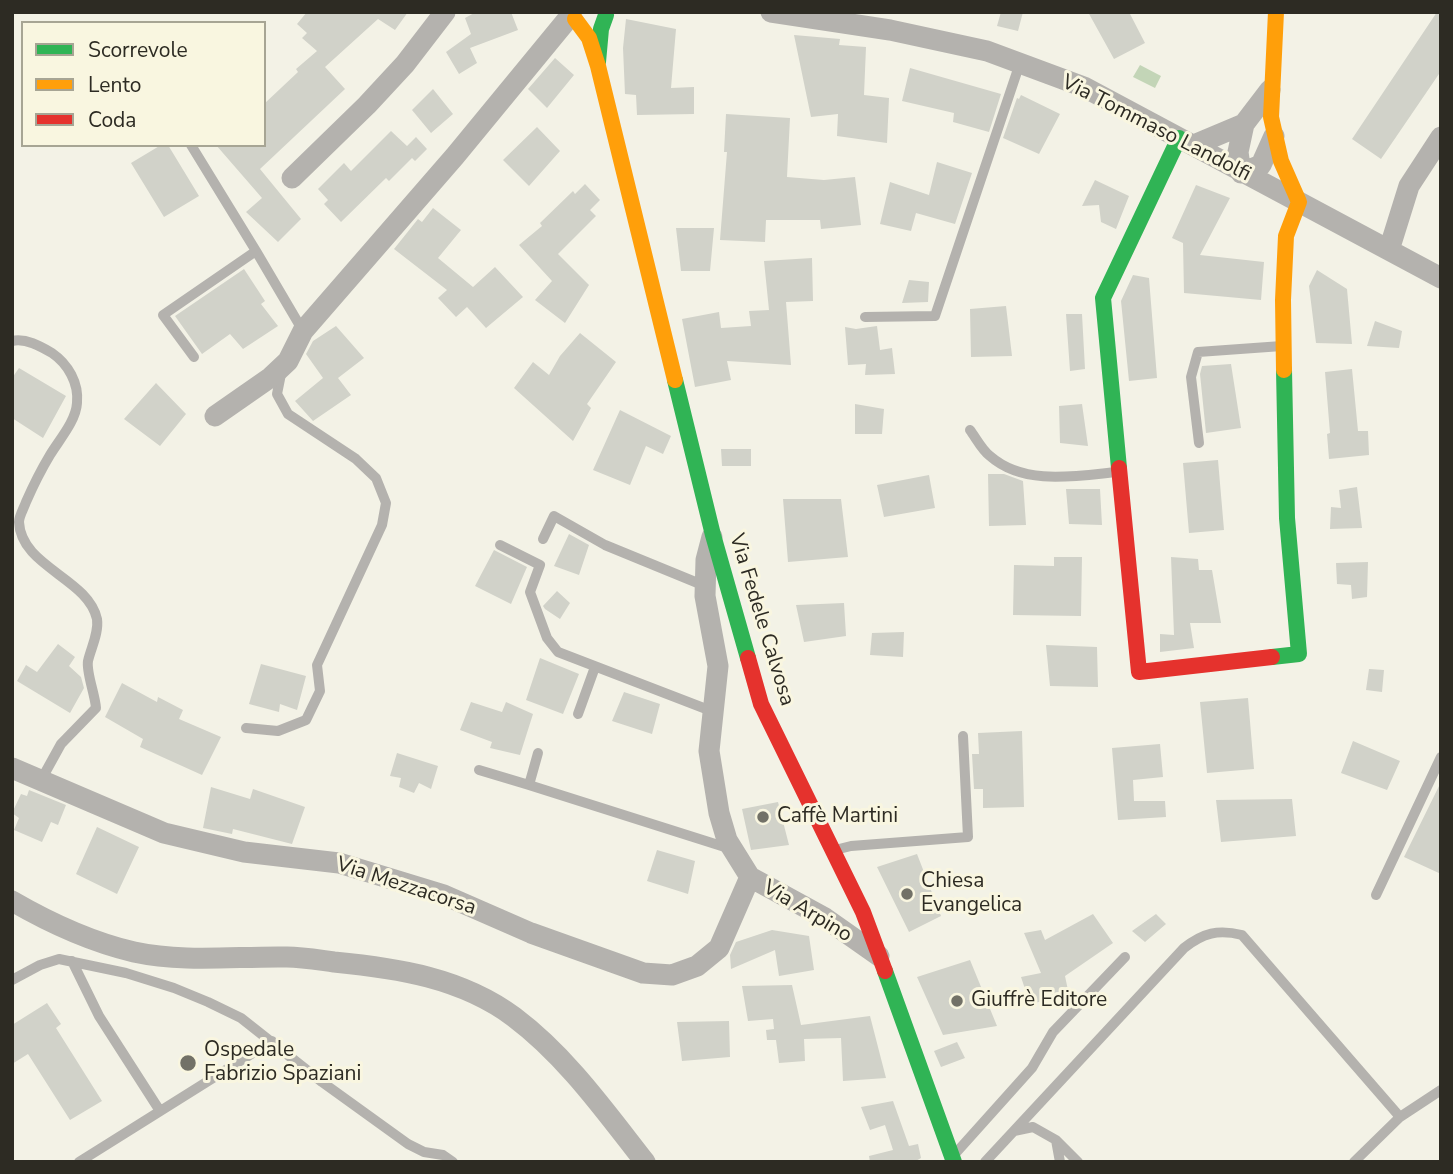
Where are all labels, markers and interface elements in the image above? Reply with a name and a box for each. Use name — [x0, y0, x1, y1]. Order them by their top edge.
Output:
legend — [21, 21, 266, 147]
text: Scorrevole — [88, 36, 188, 64]
street label: Via Tommaso Landolfi — [1057, 70, 1255, 188]
text: Lento — [88, 71, 141, 99]
text: Coda — [88, 106, 136, 134]
street label: Via Fedele Calvosa — [723, 531, 799, 709]
place label: Caffè Martini — [777, 804, 898, 830]
marker: Caffè Martini — [755, 809, 771, 825]
street label: Via Mezzacorsa — [333, 853, 479, 921]
place label: Chiesa Evangelica — [921, 869, 1022, 919]
street label: Via Arpino — [758, 876, 856, 948]
marker: Chiesa Evangelica — [899, 886, 915, 902]
place label: Giuffrè Editore — [971, 988, 1107, 1014]
marker: Giuffrè Editore — [949, 993, 965, 1009]
place label: Ospedale Fabrizio Spaziani — [204, 1038, 361, 1088]
marker: Ospedale Fabrizio Spaziani — [178, 1053, 198, 1073]

